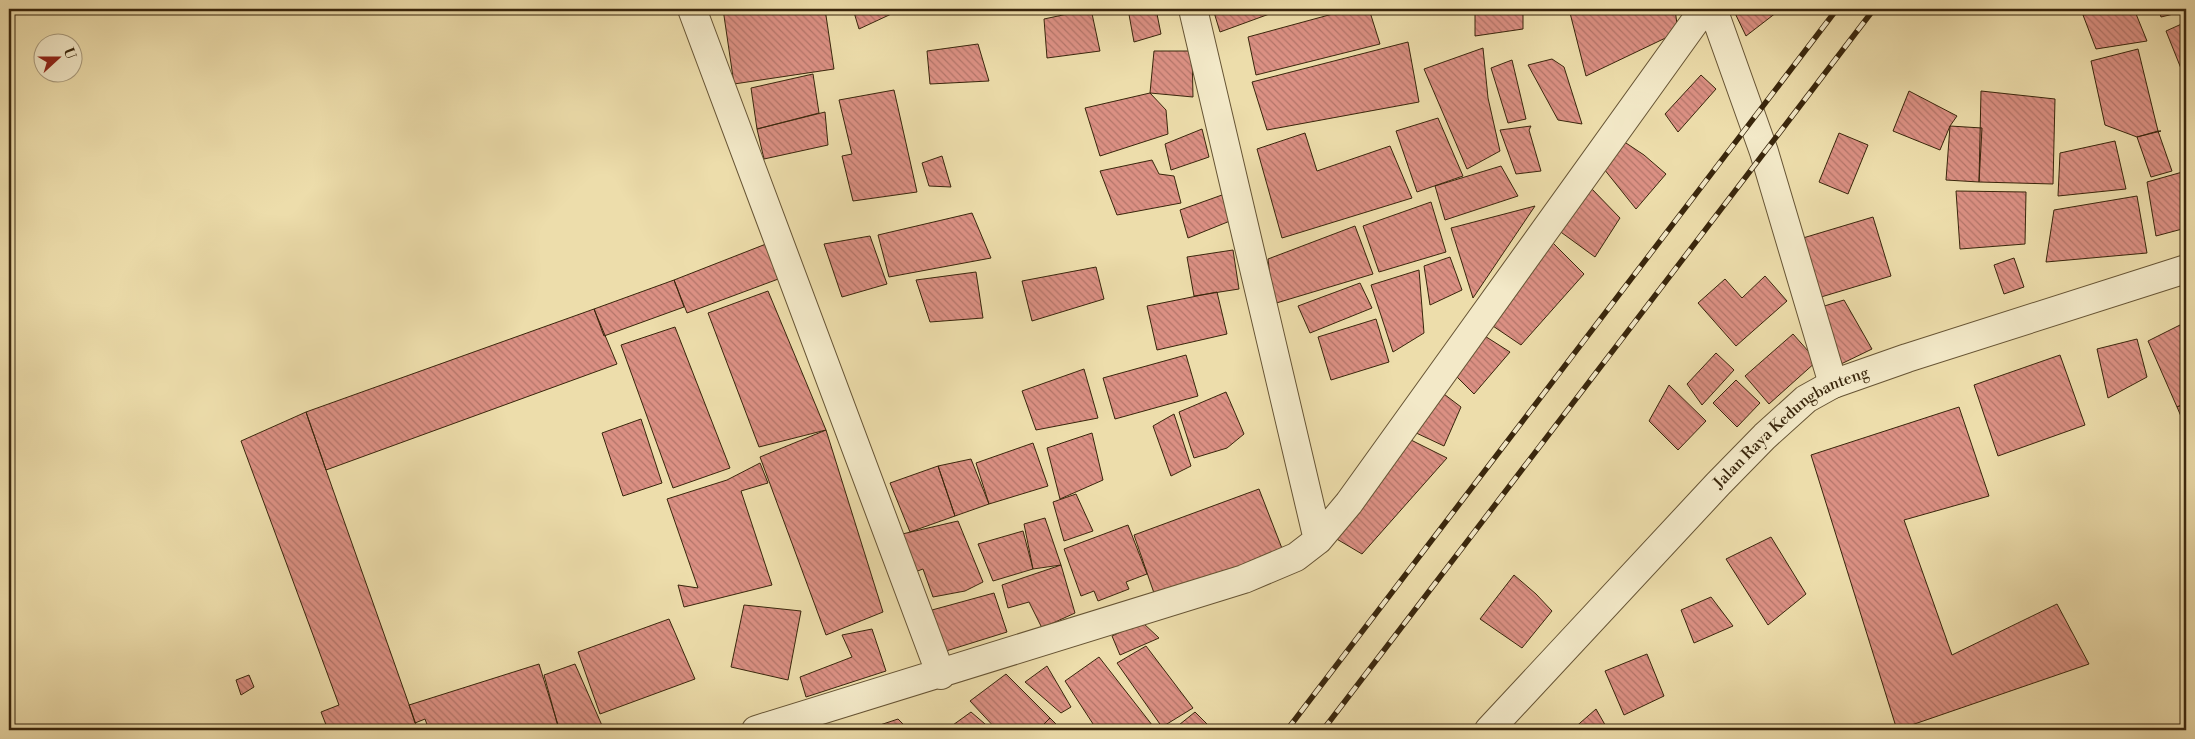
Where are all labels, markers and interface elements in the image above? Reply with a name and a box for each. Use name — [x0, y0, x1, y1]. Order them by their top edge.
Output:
north arrow — [32, 32, 82, 82]
text: U — [59, 45, 80, 62]
street label: Jalan Raya Kedungbanteng — [1708, 362, 1872, 494]

